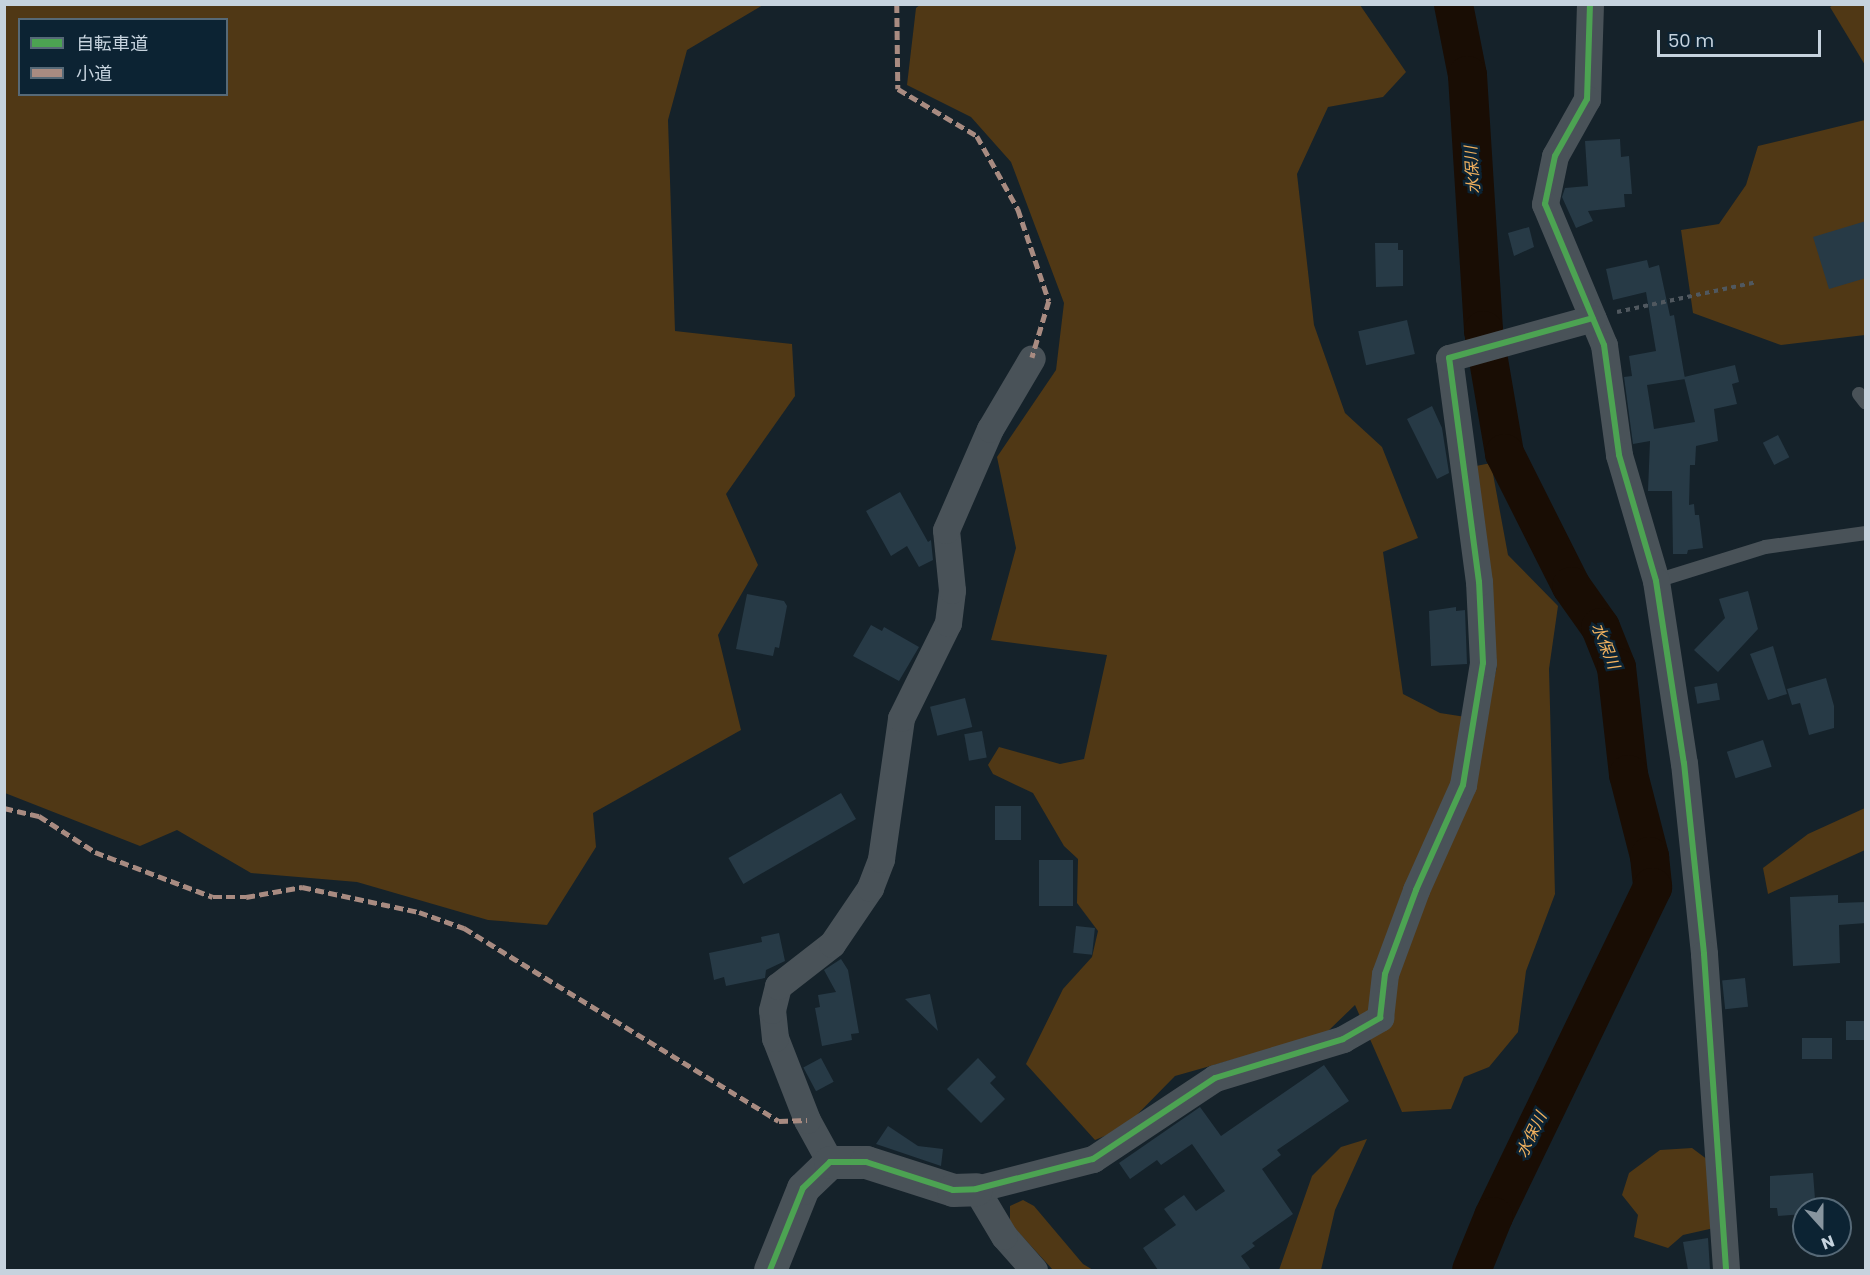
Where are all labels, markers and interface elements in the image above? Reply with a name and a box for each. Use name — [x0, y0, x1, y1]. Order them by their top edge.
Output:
legend — [18, 18, 228, 96]
scale bar — [1660, 18, 1824, 56]
text: 50 m — [1668, 28, 1714, 53]
text: 自転車道 — [76, 31, 148, 56]
text: 小道 — [76, 61, 112, 86]
water label: 水保川 — [1462, 145, 1484, 195]
water label: 水保川 — [1587, 620, 1623, 672]
water label: 水保川 — [1513, 1109, 1551, 1161]
north arrow — [1792, 1197, 1852, 1257]
text: N — [1818, 1230, 1838, 1255]

